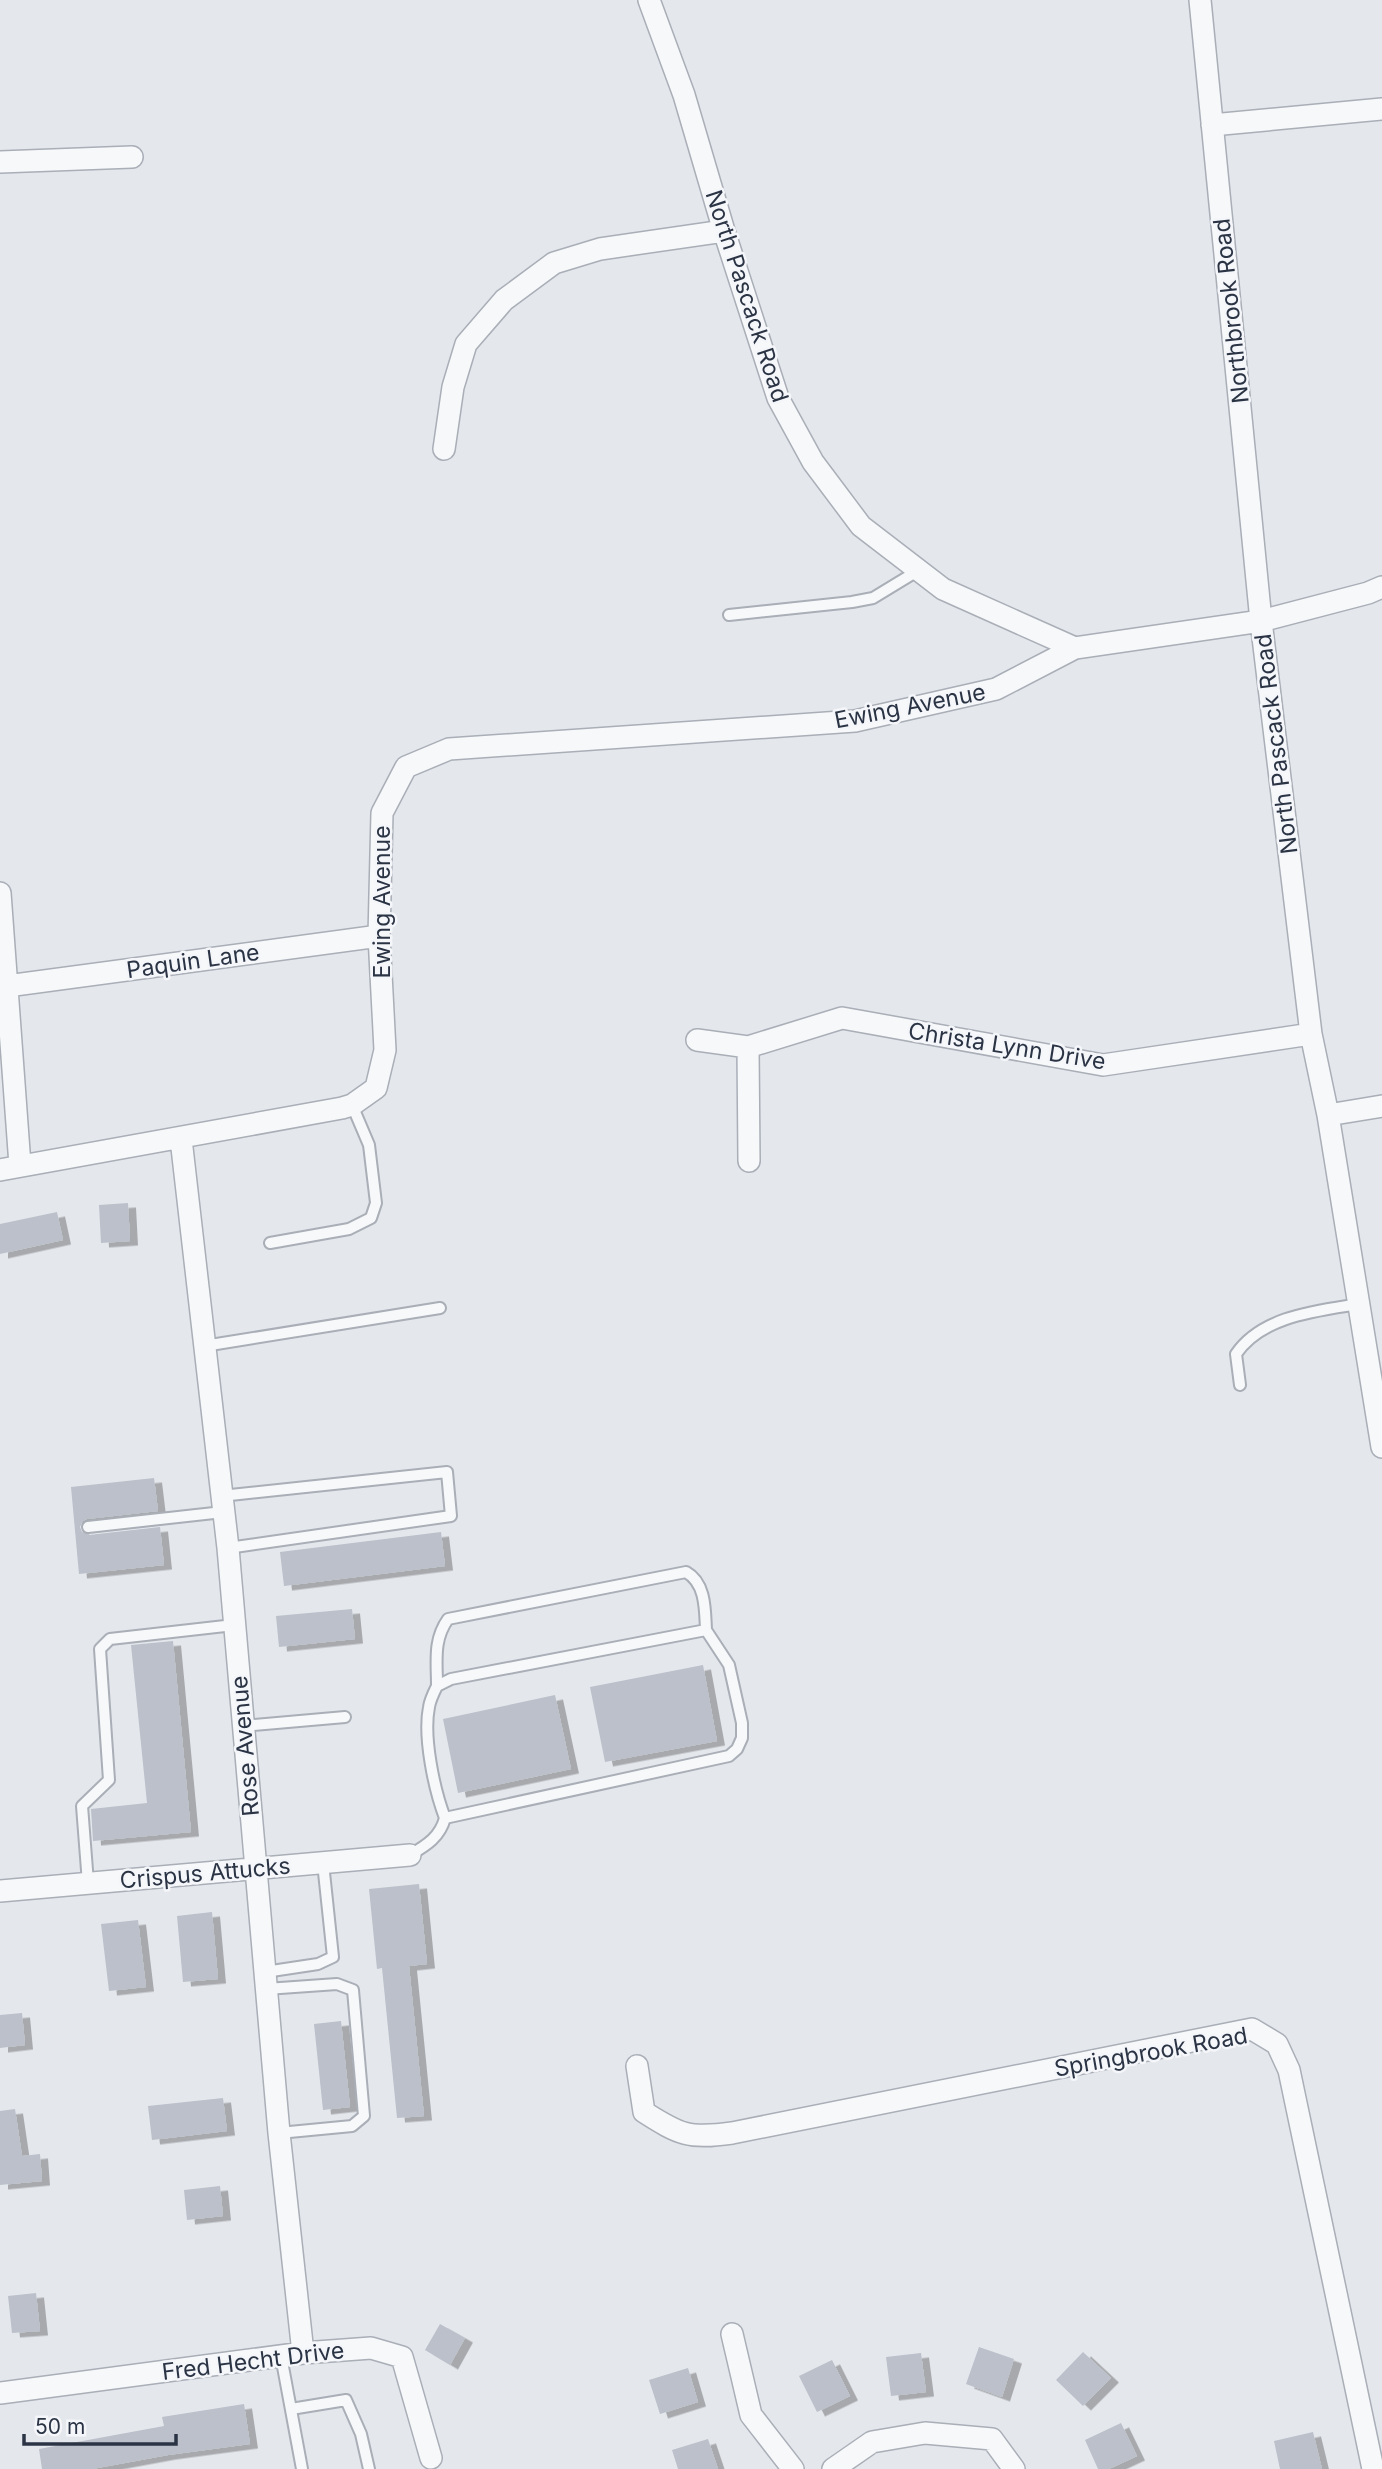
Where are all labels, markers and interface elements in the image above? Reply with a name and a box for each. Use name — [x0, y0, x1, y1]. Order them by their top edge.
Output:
street label: North Pascack Road — [699, 186, 795, 406]
street label: Northbrook Road — [1207, 217, 1255, 405]
street label: North Pascack Road — [1249, 632, 1303, 856]
street label: Ewing Avenue — [832, 678, 988, 734]
street label: Ewing Avenue — [368, 825, 396, 979]
street label: Paquin Lane — [125, 938, 261, 984]
street label: Christa Lynn Drive — [906, 1017, 1108, 1075]
street label: Rose Avenue — [225, 1675, 265, 1817]
street label: Crispus Attucks — [118, 1852, 292, 1894]
street label: Springbrook Road — [1052, 2021, 1250, 2083]
street label: Fred Hecht Drive — [160, 2336, 346, 2386]
scale bar — [24, 2402, 177, 2446]
text: 50 m — [35, 2414, 85, 2439]

